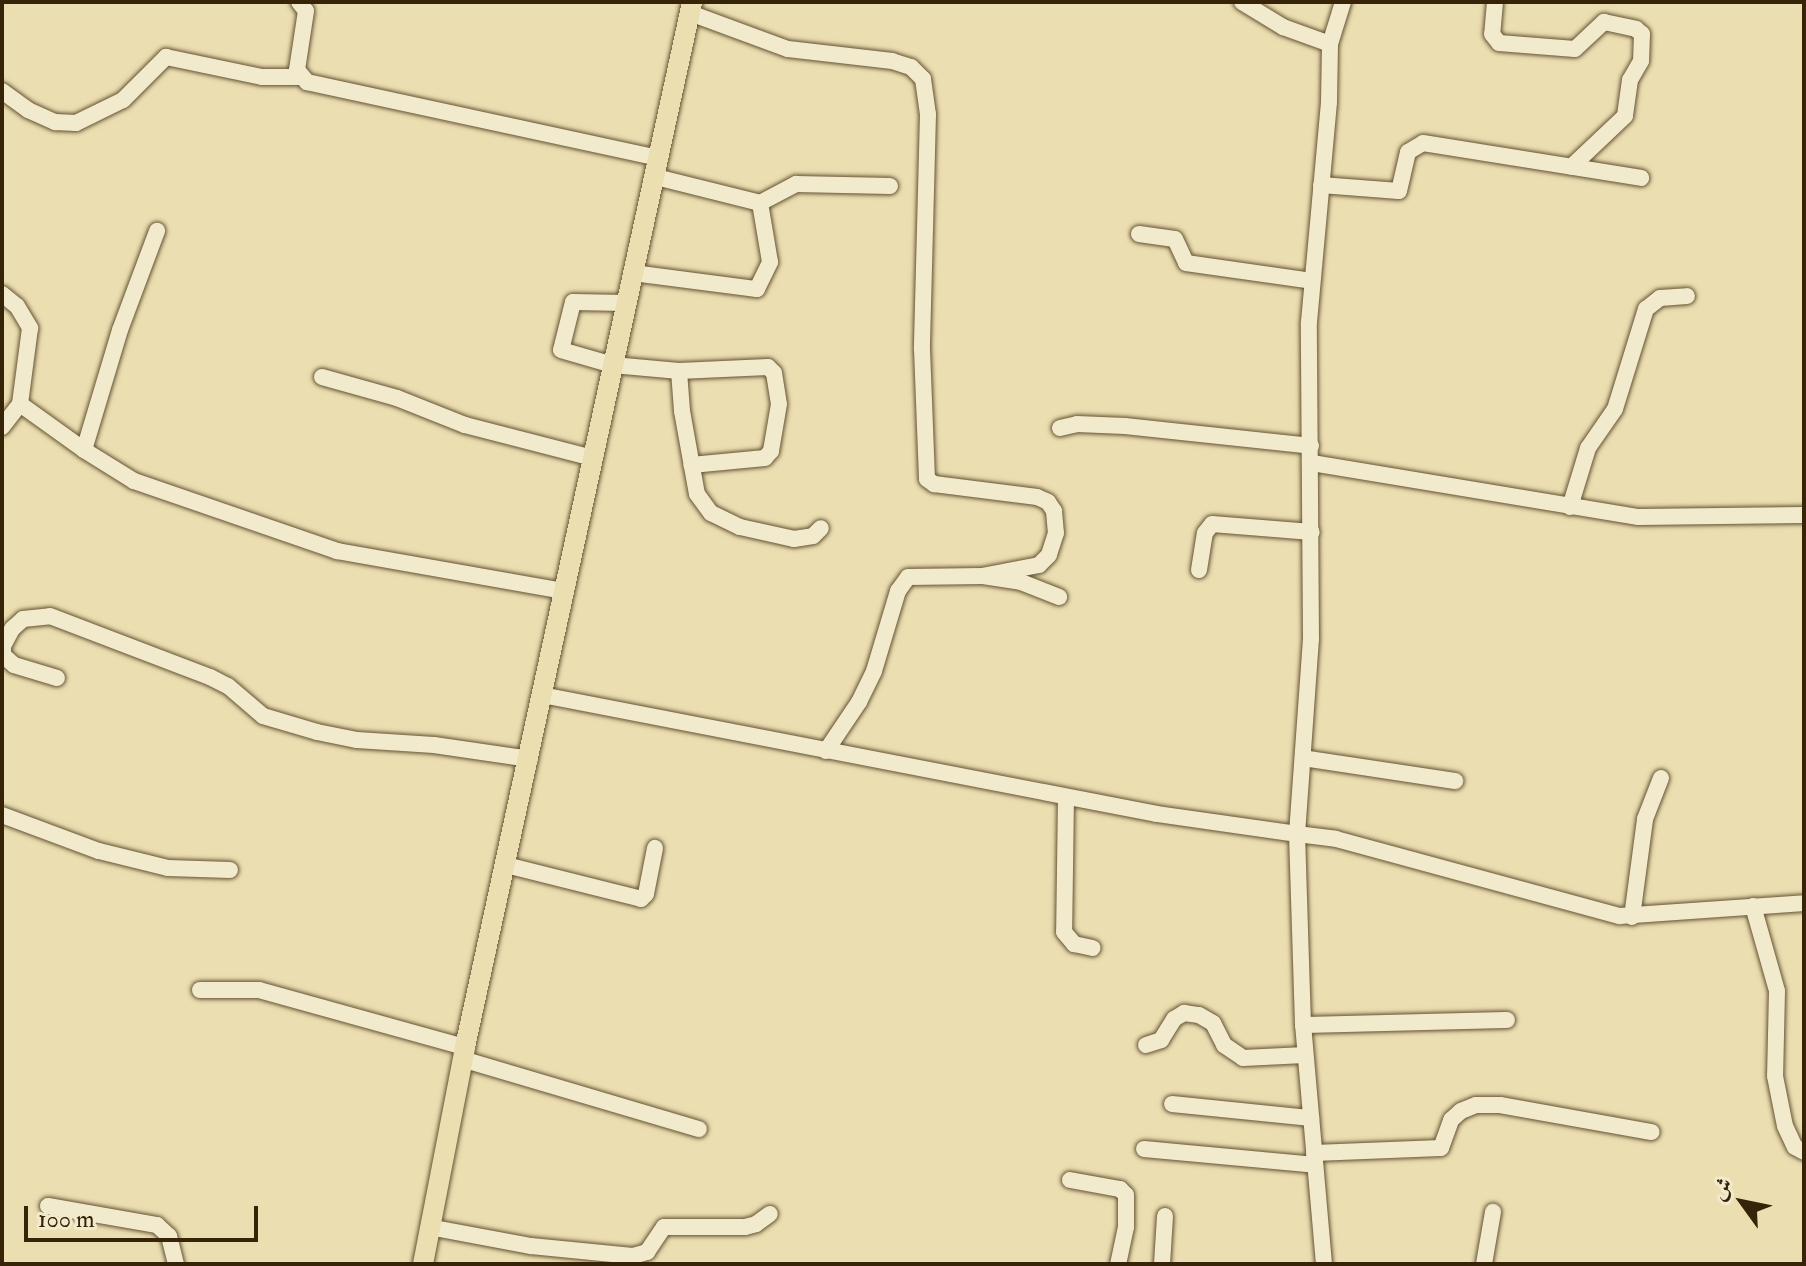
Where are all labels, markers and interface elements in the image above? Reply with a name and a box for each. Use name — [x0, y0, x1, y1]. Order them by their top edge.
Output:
north arrow — [1702, 1162, 1782, 1242]
text: ش — [1704, 1172, 1740, 1206]
scale bar — [28, 1190, 262, 1240]
text: 100 m — [38, 1204, 95, 1235]

